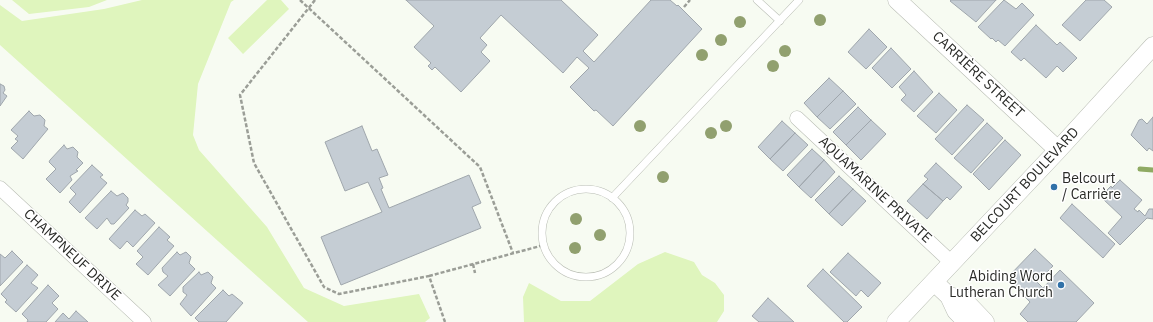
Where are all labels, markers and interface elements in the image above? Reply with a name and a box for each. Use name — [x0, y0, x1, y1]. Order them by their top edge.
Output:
street label: CARRIÈRE STREET — [929, 28, 1027, 122]
street label: BELCOURT BOULEVARD — [967, 124, 1083, 246]
street label: AQUAMARINE PRIVATE — [815, 133, 935, 247]
place label: Belcourt / Carrière — [1062, 171, 1121, 204]
marker: Belcourt / Carrière — [1049, 182, 1059, 192]
street label: CHAMPNEUF DRIVE — [20, 206, 124, 304]
place label: Abiding Word Lutheran Church — [949, 269, 1053, 302]
marker: Abiding Word Lutheran Church — [1056, 280, 1066, 290]

